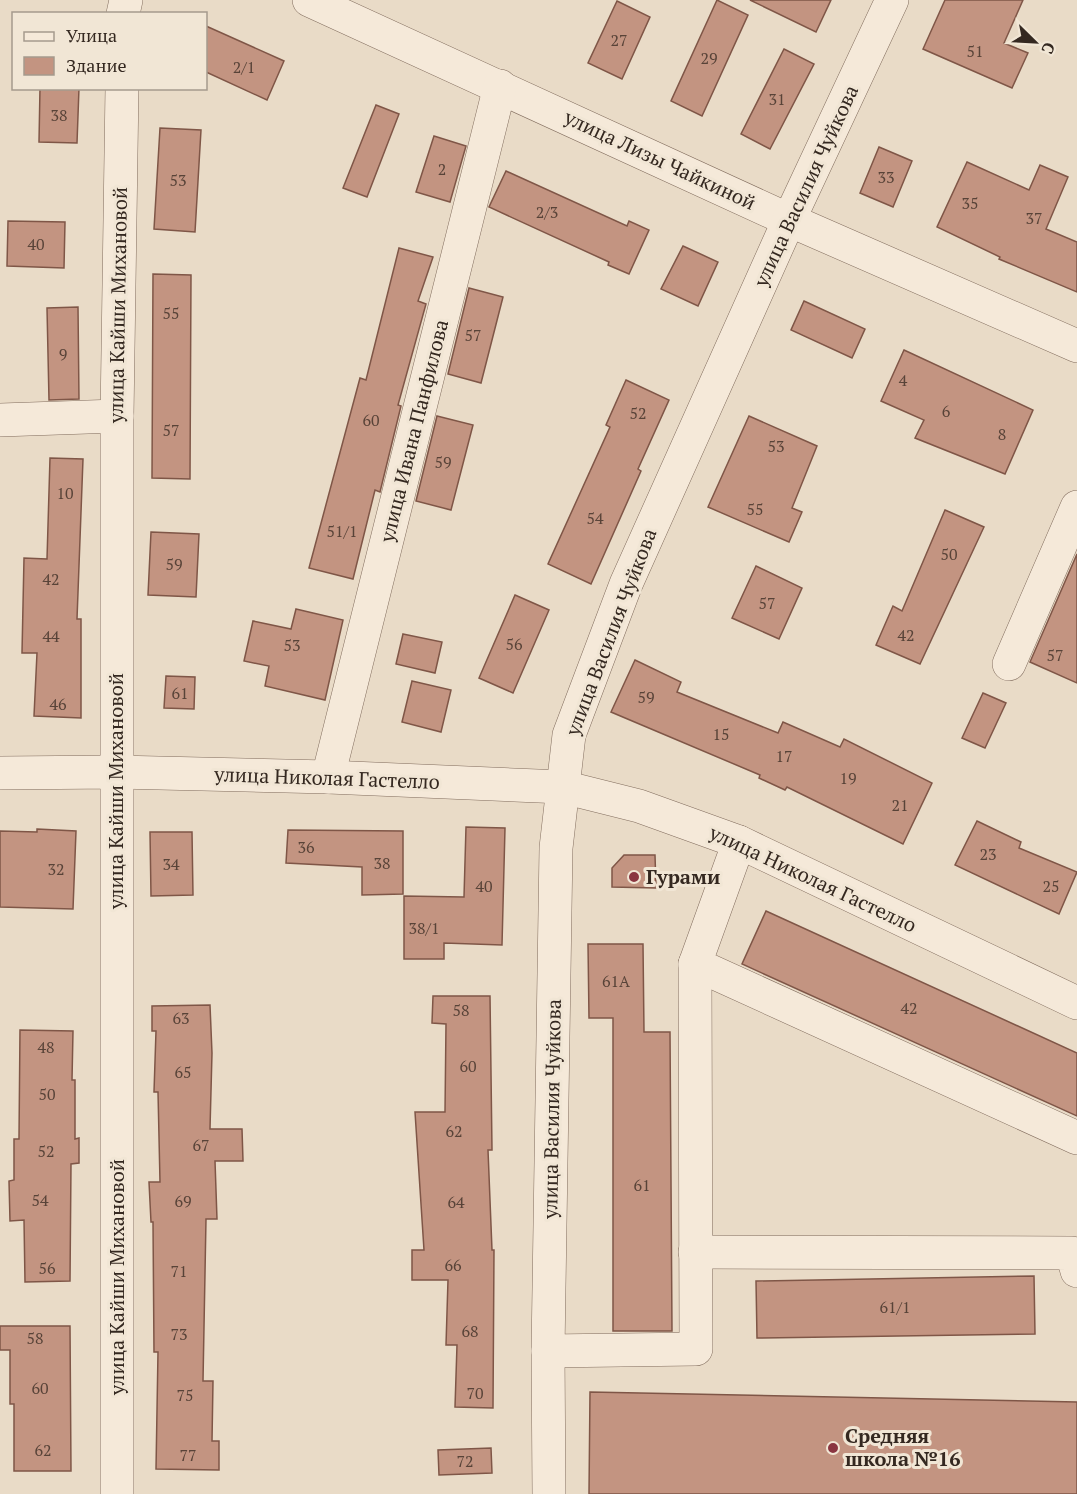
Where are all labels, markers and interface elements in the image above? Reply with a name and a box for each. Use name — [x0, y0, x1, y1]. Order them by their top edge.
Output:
legend — [12, 12, 207, 90]
north arrow — [1005, 12, 1065, 72]
text: Улица — [66, 23, 117, 47]
house number: 27 — [610, 29, 628, 51]
text: С — [1037, 39, 1061, 57]
house number: 51 — [966, 40, 984, 62]
house number: 29 — [700, 47, 718, 69]
text: Здание — [66, 53, 126, 77]
house number: 2/1 — [233, 56, 255, 78]
street label: улица Василия Чуйкова — [746, 80, 864, 292]
house number: 31 — [768, 88, 786, 110]
street label: улица Лизы Чайкиной — [559, 103, 760, 216]
house number: 38 — [50, 104, 68, 126]
house number: 2 — [438, 158, 446, 180]
house number: 33 — [877, 166, 895, 188]
house number: 53 — [169, 169, 187, 191]
street label: улица Кайши Михановой — [102, 187, 133, 424]
house number: 35 — [961, 192, 979, 214]
house number: 2/3 — [536, 201, 558, 223]
house number: 37 — [1025, 207, 1043, 229]
house number: 40 — [27, 233, 45, 255]
house number: 55 — [162, 302, 180, 324]
street label: улица Ивана Панфилова — [373, 317, 454, 546]
house number: 57 — [464, 324, 482, 346]
house number: 9 — [59, 343, 67, 365]
house number: 4 — [899, 369, 908, 391]
house number: 6 — [942, 400, 951, 422]
house number: 52 — [629, 402, 647, 424]
house number: 60 — [362, 409, 380, 431]
house number: 57 — [162, 419, 180, 441]
house number: 8 — [998, 423, 1006, 445]
house number: 53 — [767, 435, 785, 457]
house number: 59 — [434, 451, 452, 473]
house number: 10 — [56, 482, 74, 504]
house number: 55 — [746, 498, 764, 520]
house number: 54 — [586, 507, 604, 529]
house number: 51/1 — [326, 520, 358, 542]
street label: улица Василия Чуйкова — [558, 524, 663, 740]
house number: 50 — [940, 543, 958, 565]
house number: 59 — [165, 553, 183, 575]
house number: 42 — [42, 568, 60, 590]
house number: 57 — [758, 592, 776, 614]
house number: 42 — [897, 624, 915, 646]
house number: 44 — [42, 625, 60, 647]
house number: 56 — [505, 633, 523, 655]
house number: 53 — [283, 634, 301, 656]
house number: 57 — [1046, 644, 1064, 666]
street label: улица Кайши Михановой — [102, 673, 129, 910]
house number: 61 — [171, 682, 189, 704]
house number: 59 — [637, 686, 655, 708]
house number: 46 — [49, 693, 67, 715]
house number: 15 — [712, 723, 730, 745]
house number: 17 — [775, 745, 793, 767]
street label: улица Николая Гастелло — [213, 760, 440, 795]
house number: 19 — [839, 767, 857, 789]
house number: 21 — [891, 794, 909, 816]
street label: улица Николая Гастелло — [704, 818, 921, 938]
house number: 36 — [297, 836, 315, 858]
house number: 23 — [979, 843, 997, 865]
house number: 38 — [373, 852, 391, 874]
house number: 34 — [162, 853, 180, 875]
house number: 32 — [47, 858, 65, 880]
place label: Гурами — [646, 863, 720, 890]
marker: Гурами — [627, 870, 641, 884]
house number: 40 — [475, 875, 493, 897]
house number: 25 — [1042, 875, 1060, 897]
house number: 38/1 — [408, 917, 440, 939]
house number: 61А — [602, 970, 630, 992]
house number: 42 — [900, 997, 918, 1019]
house number: 58 — [452, 999, 470, 1021]
street label: улица Василия Чуйкова — [536, 999, 567, 1220]
house number: 63 — [172, 1007, 190, 1029]
house number: 48 — [37, 1036, 55, 1058]
house number: 60 — [459, 1055, 477, 1077]
house number: 65 — [174, 1061, 192, 1083]
house number: 50 — [38, 1083, 56, 1105]
house number: 62 — [445, 1120, 463, 1142]
house number: 67 — [192, 1134, 210, 1156]
house number: 52 — [37, 1140, 55, 1162]
street label: улица Кайши Михановой — [103, 1159, 130, 1396]
house number: 61 — [633, 1174, 651, 1196]
house number: 54 — [31, 1189, 49, 1211]
house number: 69 — [174, 1190, 192, 1212]
house number: 64 — [447, 1191, 465, 1213]
house number: 66 — [444, 1254, 462, 1276]
house number: 56 — [38, 1257, 56, 1279]
house number: 71 — [170, 1260, 188, 1282]
house number: 61/1 — [879, 1296, 911, 1318]
house number: 68 — [461, 1320, 479, 1342]
house number: 73 — [170, 1323, 188, 1345]
house number: 58 — [26, 1327, 44, 1349]
house number: 60 — [31, 1377, 49, 1399]
house number: 70 — [466, 1382, 484, 1404]
house number: 75 — [176, 1384, 194, 1406]
place label: Средняя школа №16 — [845, 1422, 960, 1472]
house number: 62 — [34, 1439, 52, 1461]
marker: Средняя школа №16 — [826, 1441, 840, 1455]
house number: 77 — [179, 1444, 197, 1466]
house number: 72 — [456, 1450, 474, 1472]

